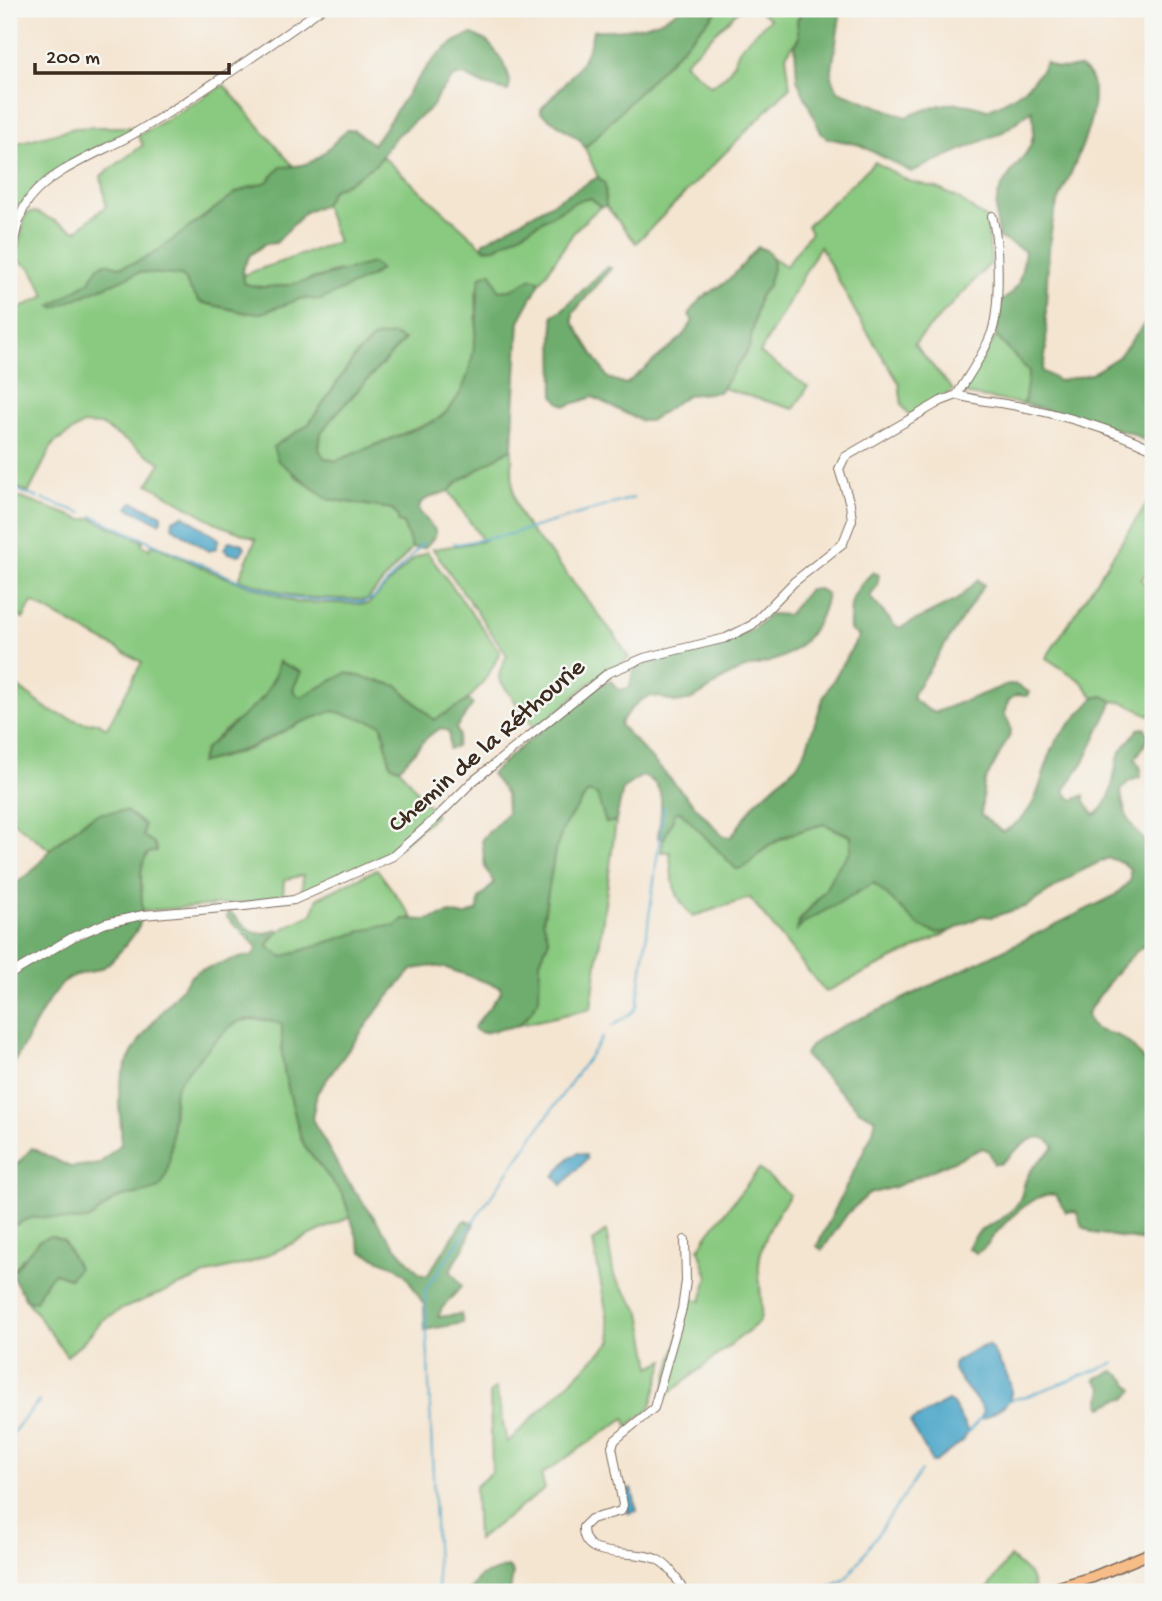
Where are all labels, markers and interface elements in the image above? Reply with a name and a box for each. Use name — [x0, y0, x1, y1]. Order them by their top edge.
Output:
scale bar — [35, 32, 229, 76]
text: 200 m — [46, 47, 100, 72]
street label: Chemin de la Réthourie — [383, 653, 593, 841]

